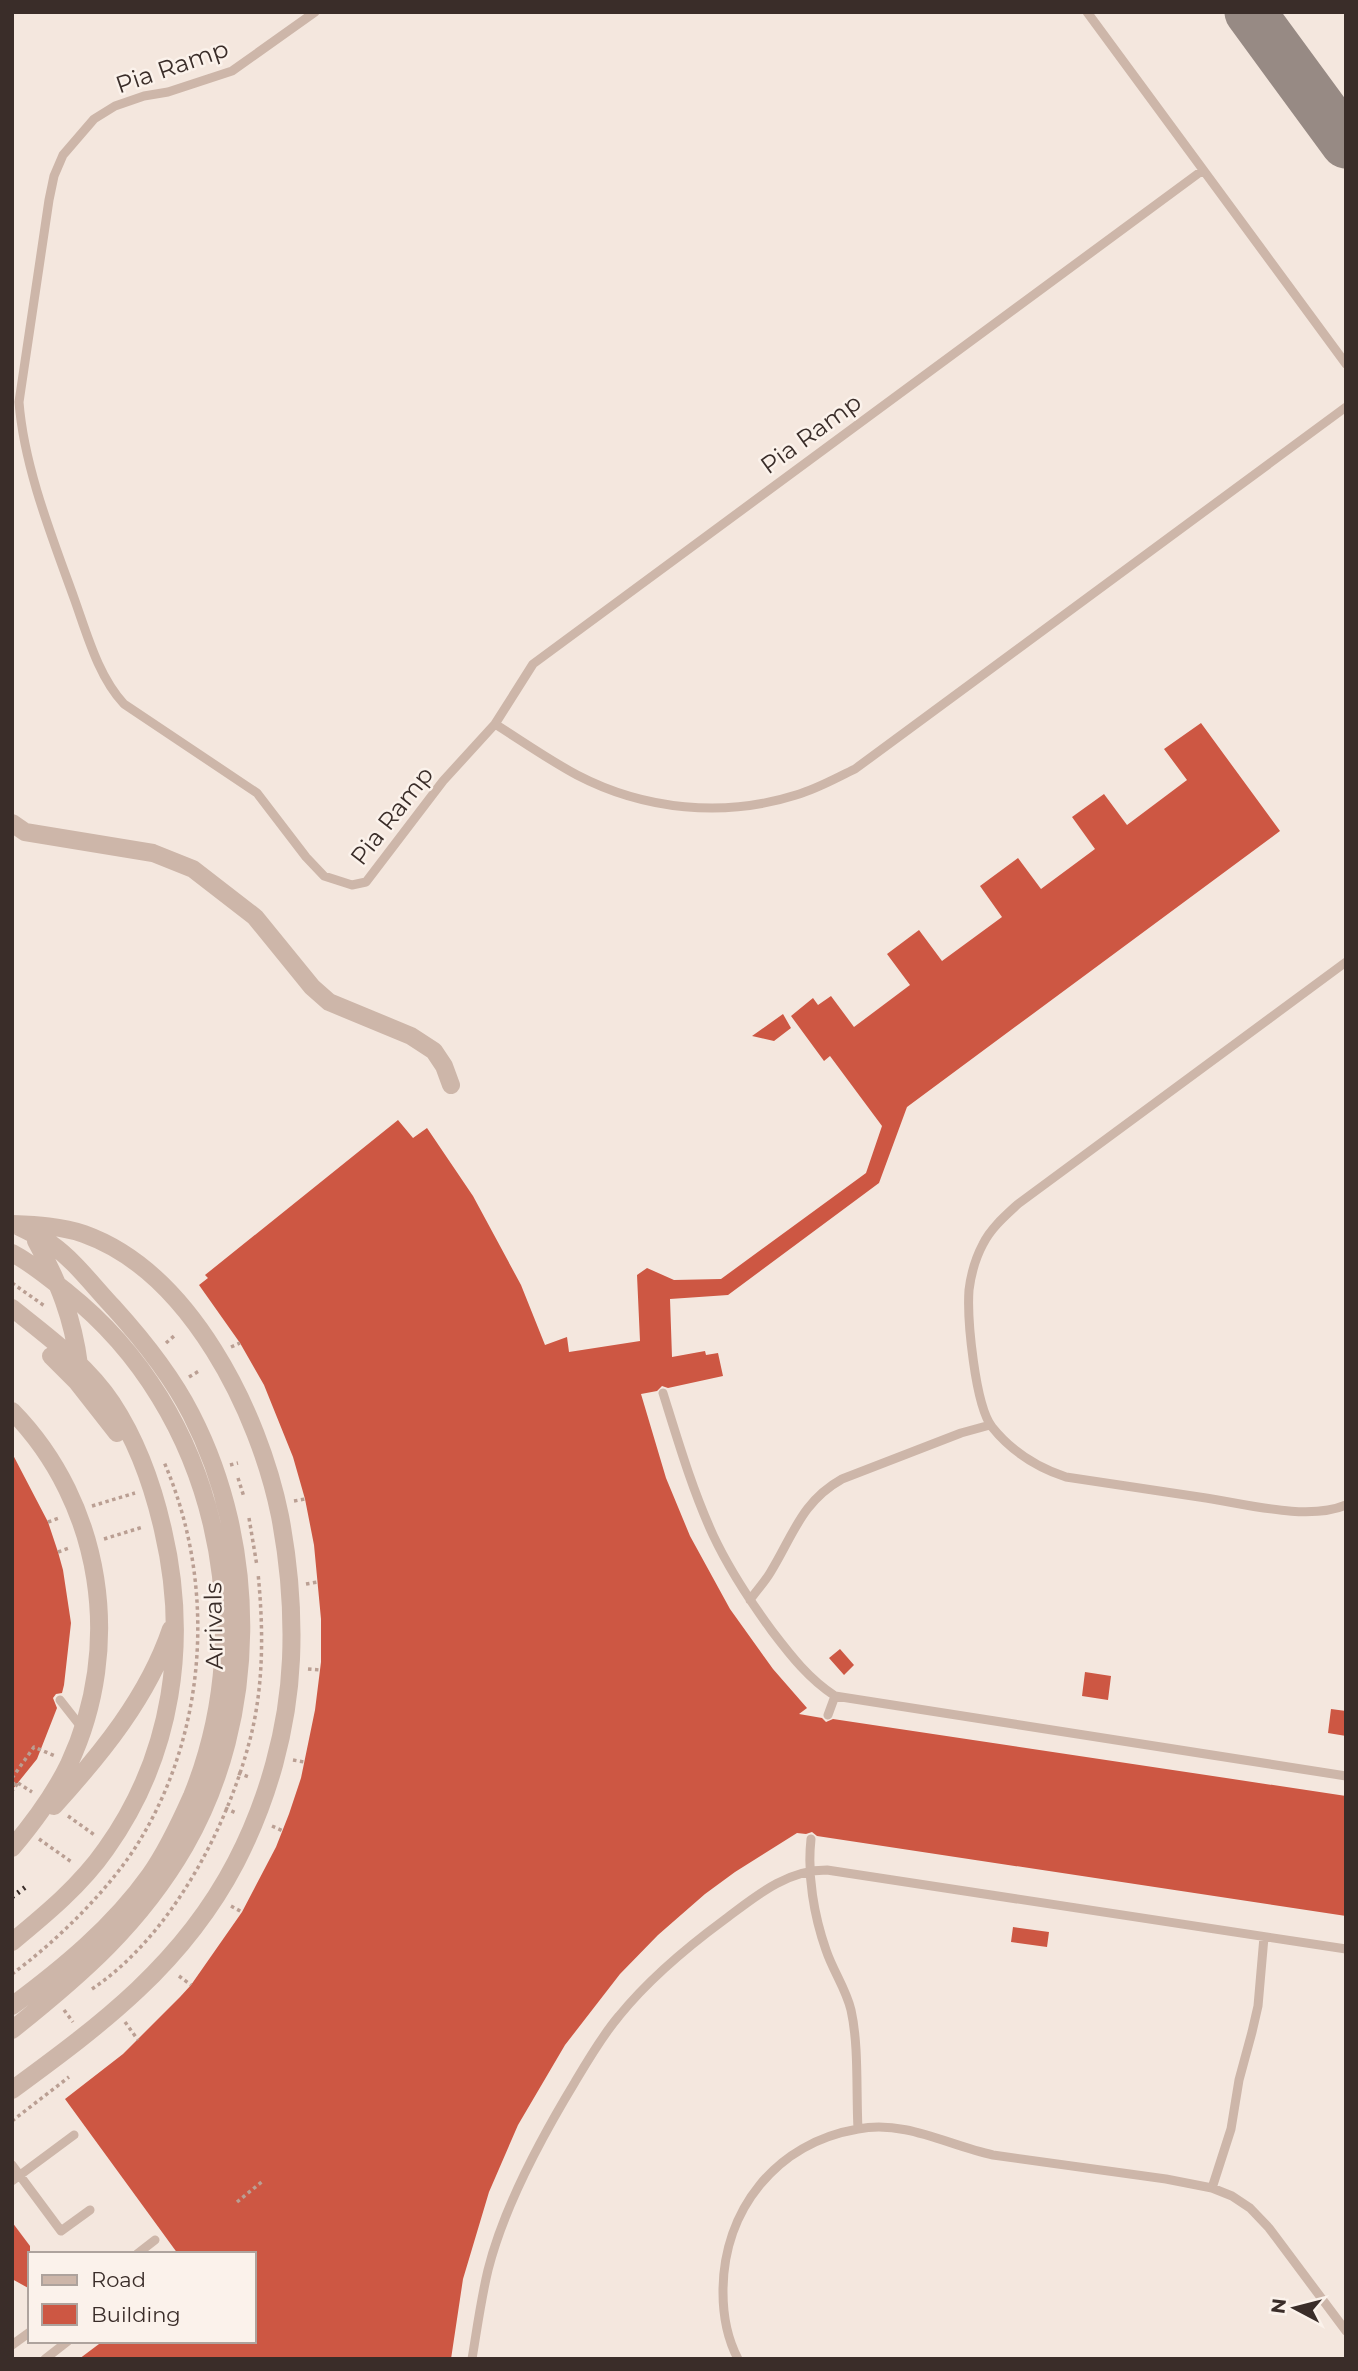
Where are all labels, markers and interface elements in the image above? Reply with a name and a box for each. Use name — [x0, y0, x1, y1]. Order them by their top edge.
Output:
street label: Pia Ramp — [112, 34, 232, 99]
street label: Pia Ramp — [755, 387, 867, 480]
street label: Pia Ramp — [344, 761, 439, 871]
street label: Arrivals — [198, 1582, 229, 1670]
legend — [28, 2252, 256, 2343]
text: Road — [91, 2267, 146, 2292]
north arrow — [1260, 2273, 1330, 2343]
text: N — [1266, 2297, 1291, 2315]
text: Building — [91, 2302, 181, 2327]

